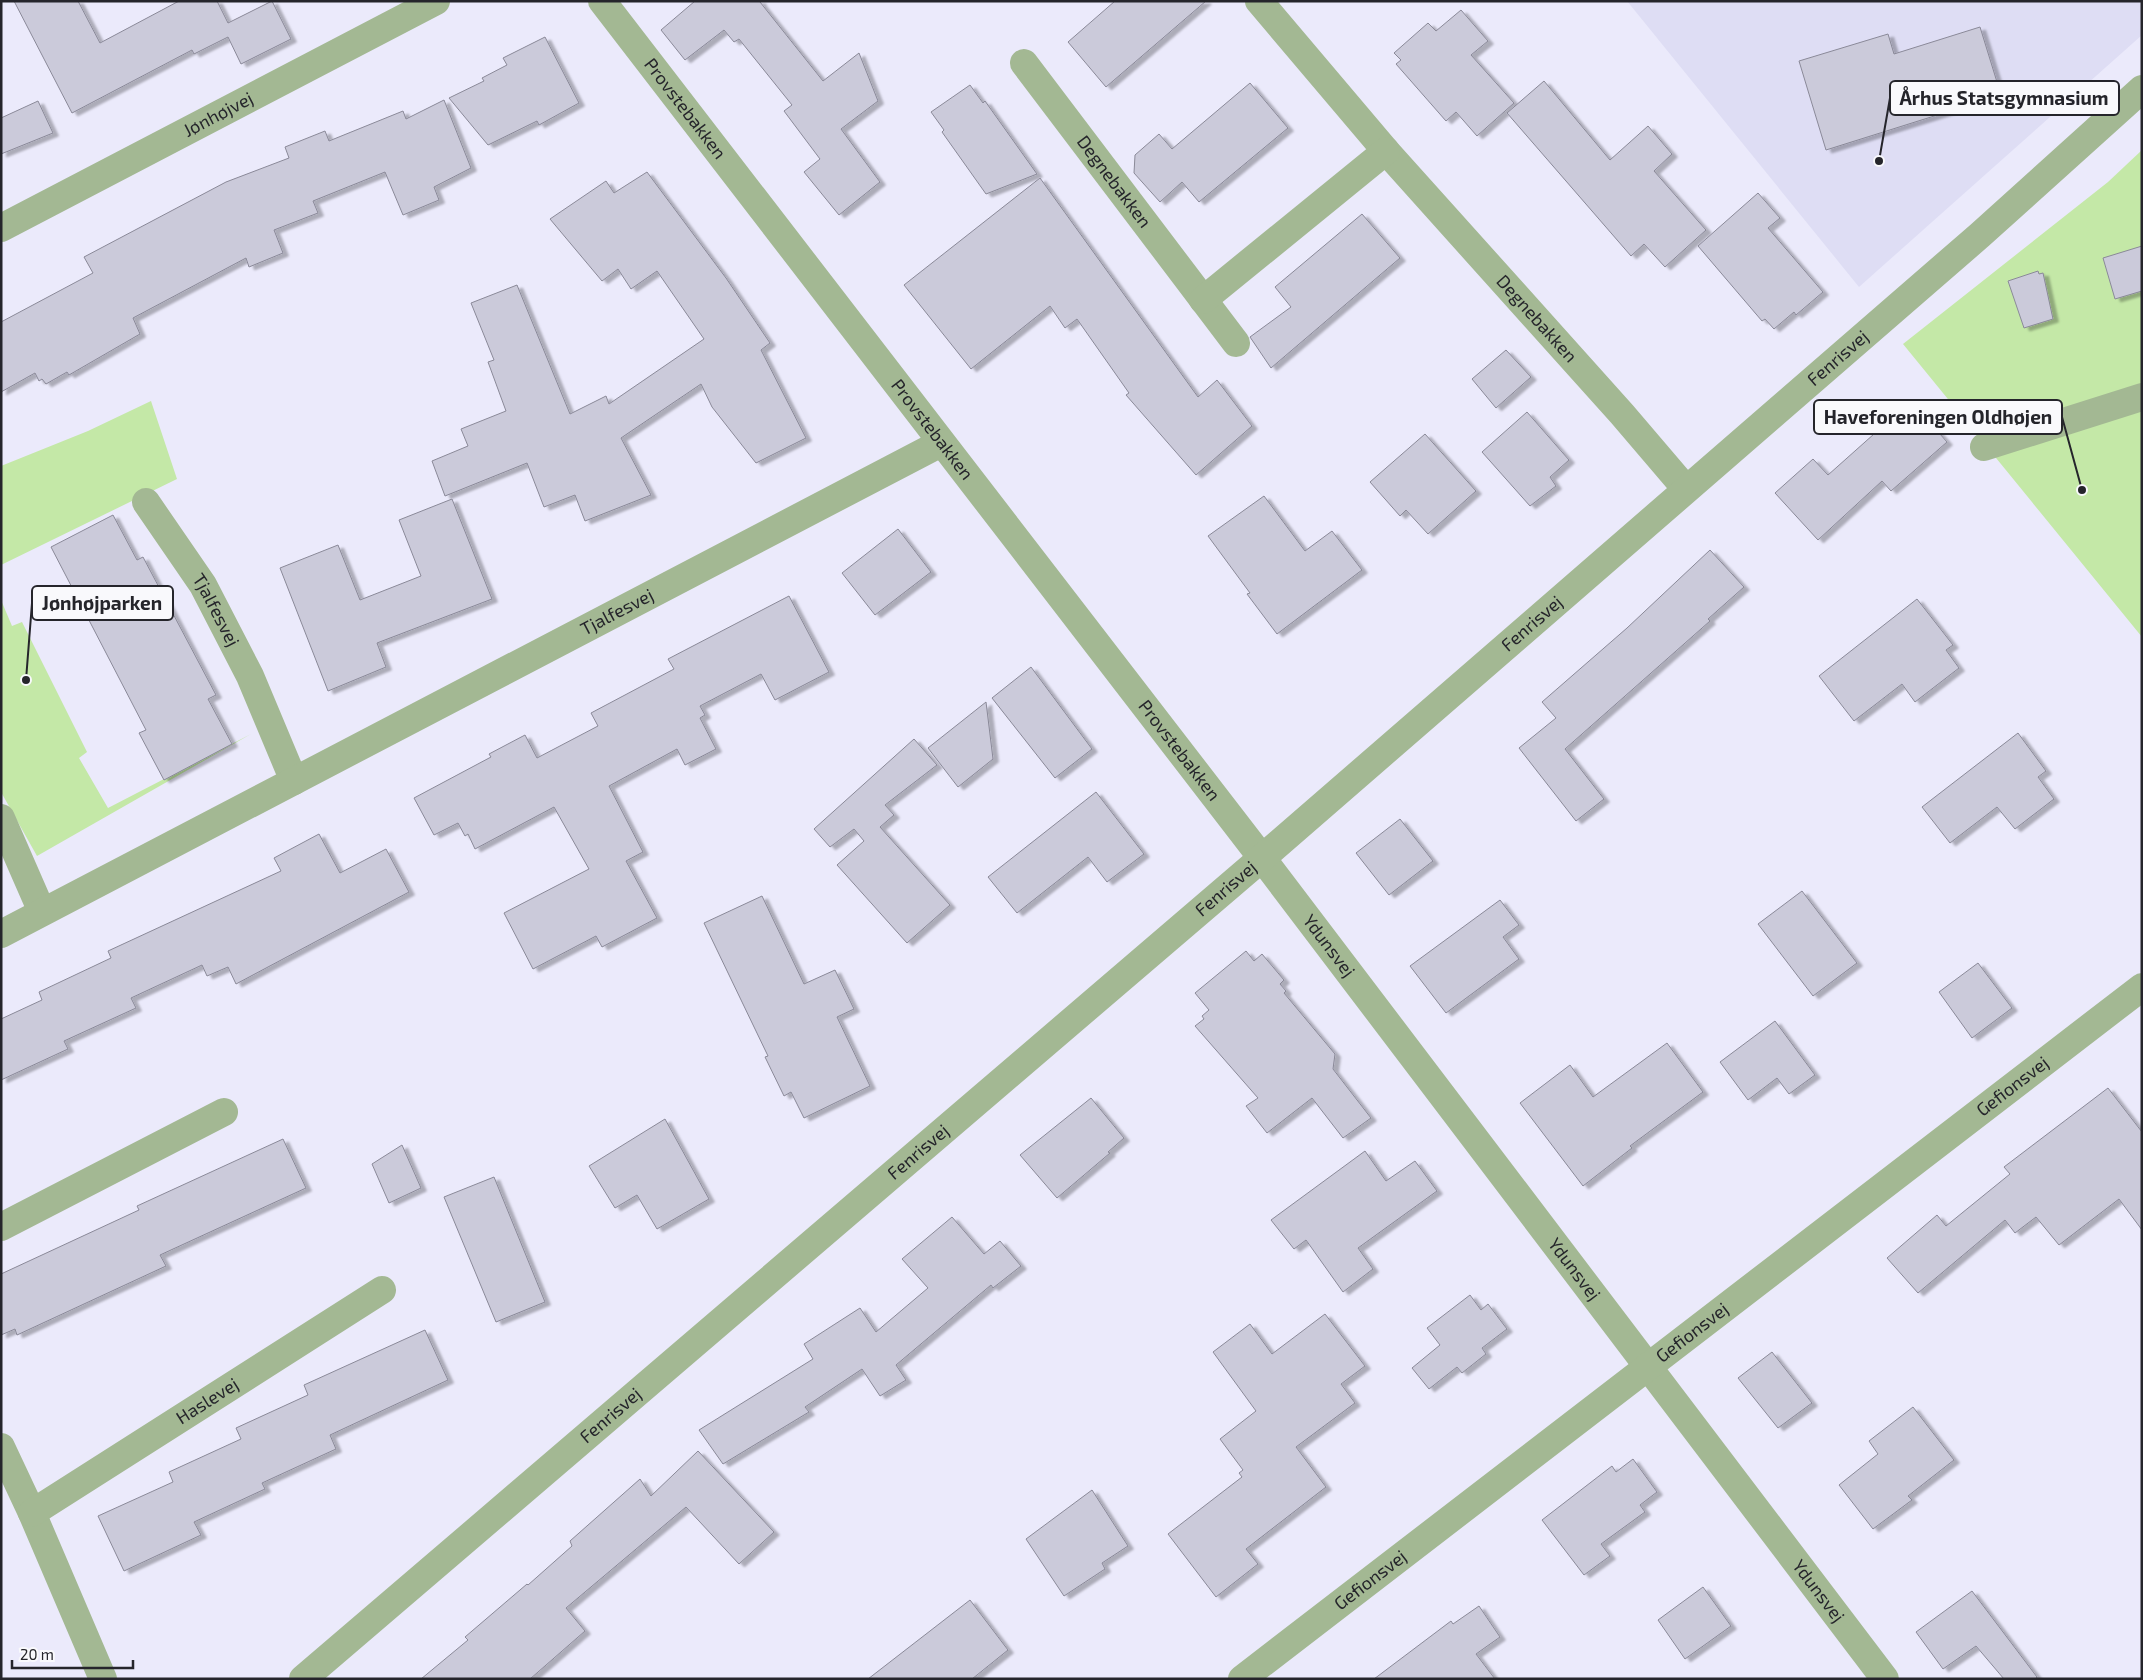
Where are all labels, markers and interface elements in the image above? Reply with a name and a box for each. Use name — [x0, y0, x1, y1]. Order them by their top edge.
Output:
street label: Provstebakken — [640, 53, 732, 163]
callout: Århus Statsgymnasium — [1890, 81, 2119, 115]
text: Århus Statsgymnasium — [1899, 85, 2109, 110]
street label: Jønhøjvej — [179, 87, 256, 141]
street label: Degnebakken — [1073, 131, 1157, 232]
street label: Degnebakken — [1492, 270, 1582, 366]
street label: Fenrisvej — [1802, 325, 1872, 390]
street label: Provstebakken — [887, 374, 979, 484]
callout: Haveforeningen Oldhøjen — [1814, 400, 2062, 434]
text: Haveforeningen Oldhøjen — [1824, 405, 2052, 428]
street label: Tjalfesvej — [188, 569, 245, 650]
street label: Tjalfesvej — [576, 583, 657, 639]
callout: Jønhøjparken — [32, 586, 173, 620]
street label: Fenrisvej — [1496, 590, 1567, 655]
text: Jønhøjparken — [42, 591, 162, 614]
street label: Provstebakken — [1134, 695, 1226, 805]
street label: Fenrisvej — [1190, 856, 1261, 920]
street label: Ydunsvej — [1299, 910, 1360, 981]
street label: Gefionsvej — [1971, 1051, 2052, 1120]
street label: Fenrisvej — [882, 1119, 953, 1184]
street label: Ydunsvej — [1544, 1233, 1606, 1304]
street label: Gefionsvej — [1651, 1297, 1732, 1367]
street label: Haslevej — [172, 1372, 242, 1428]
street label: Fenrisvej — [575, 1382, 645, 1447]
street label: Gefionsvej — [1329, 1545, 1410, 1614]
street label: Ydunsvej — [1788, 1555, 1850, 1626]
scale bar — [12, 1638, 134, 1670]
text: 20 m — [20, 1645, 54, 1663]

